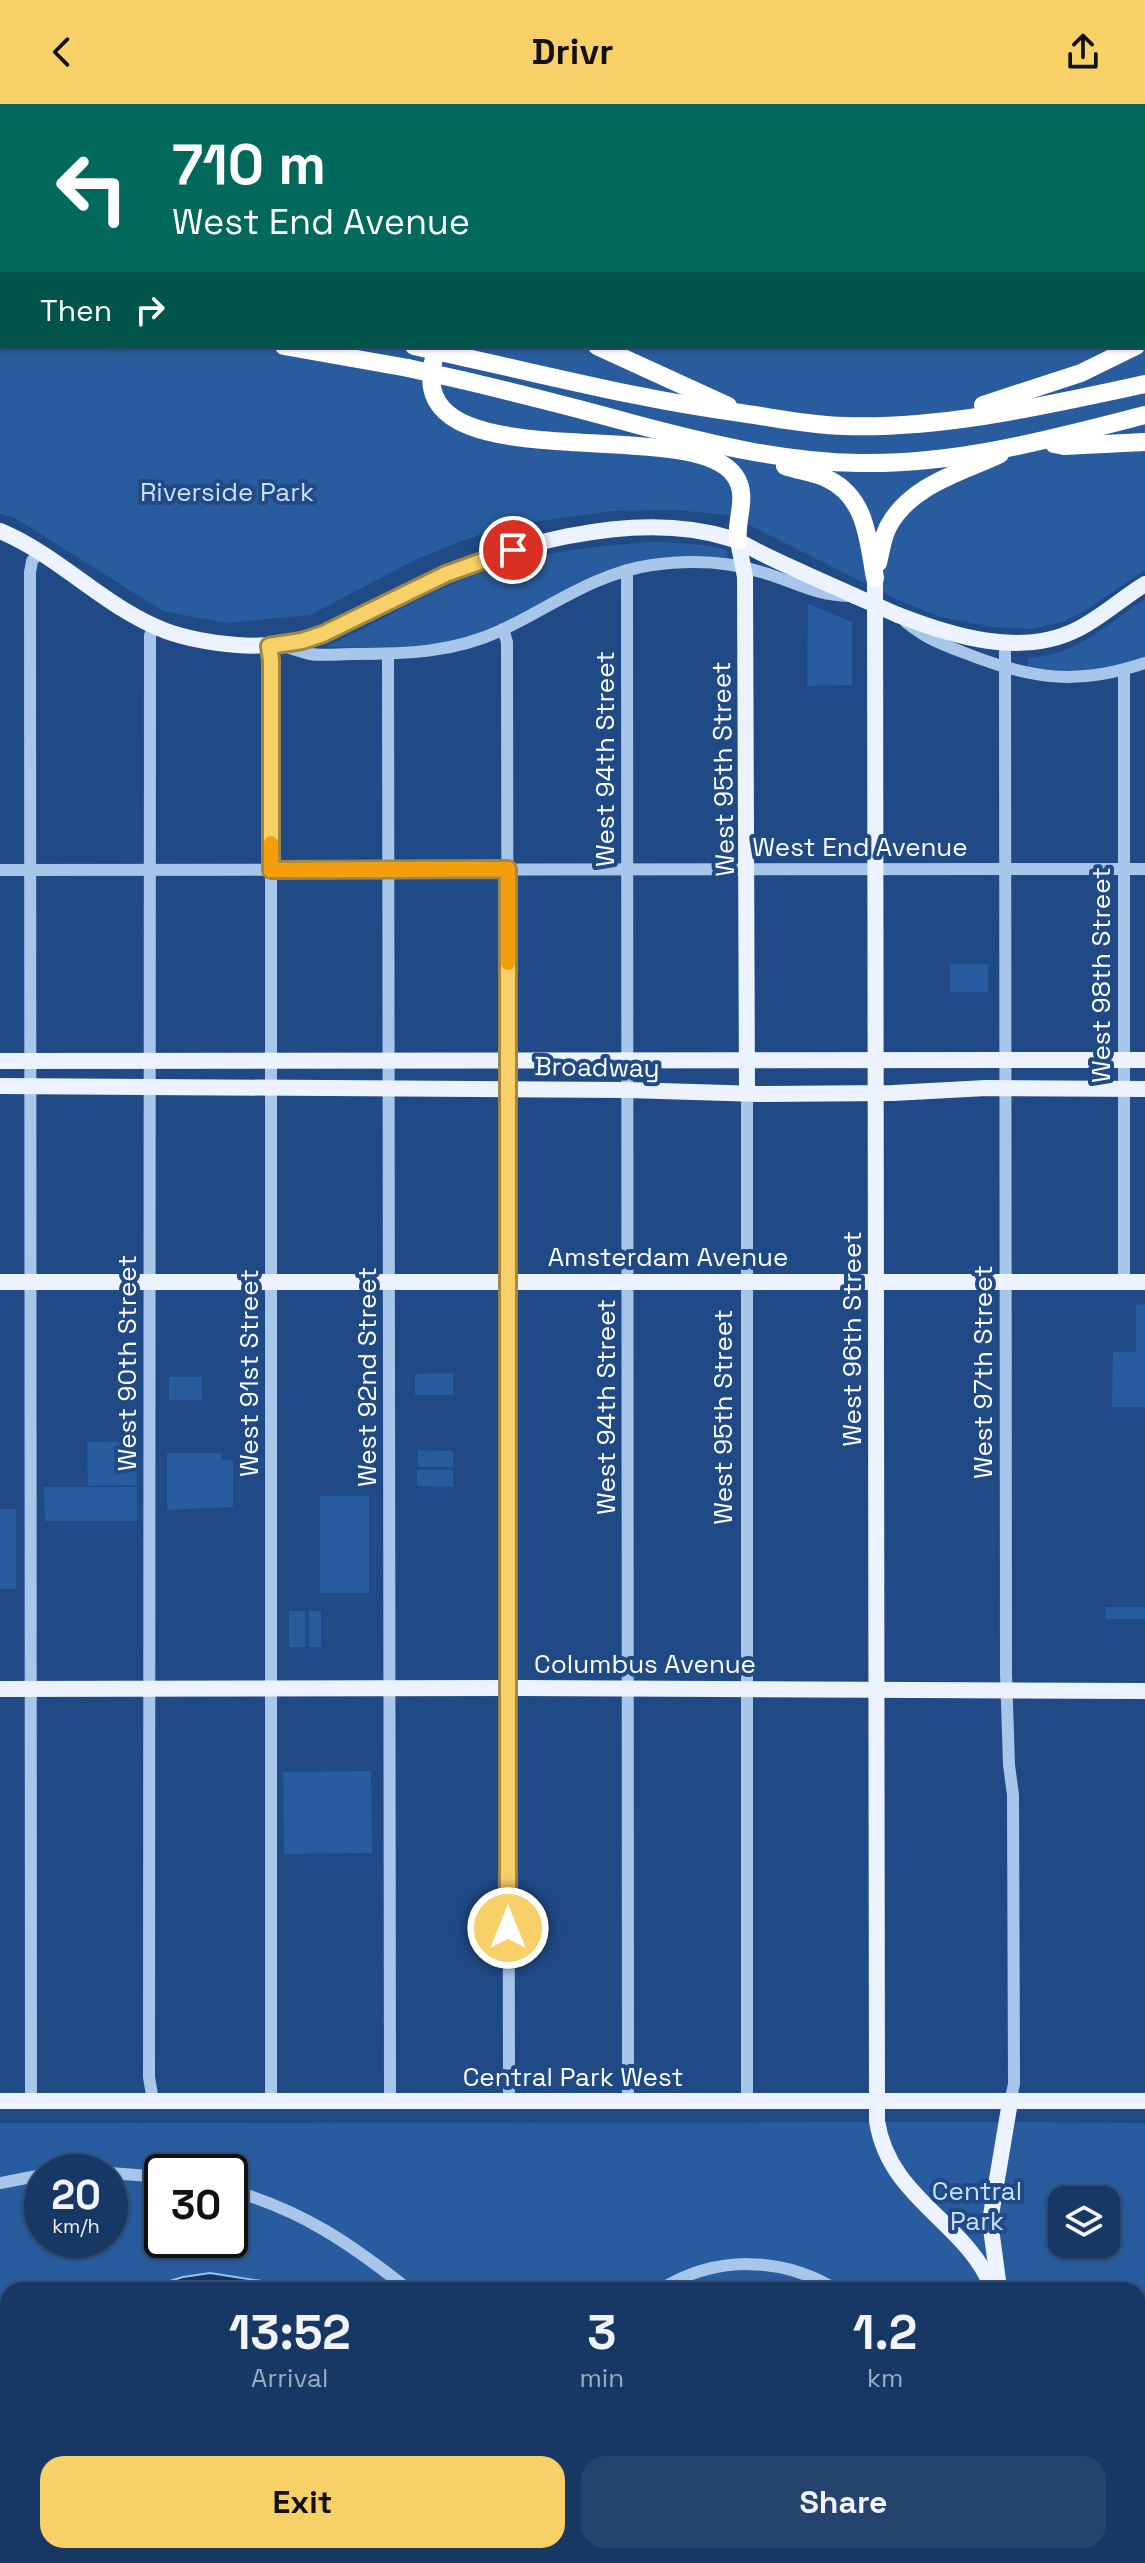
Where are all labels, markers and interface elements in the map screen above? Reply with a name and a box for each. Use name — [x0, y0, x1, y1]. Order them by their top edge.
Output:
text: Drivr — [532, 29, 613, 75]
icon: back — [40, 30, 84, 74]
icon: share — [1061, 30, 1105, 74]
text: 710 m — [172, 129, 326, 200]
icon: left — [40, 136, 144, 240]
text: West End Avenue — [172, 199, 470, 245]
icon: right — [128, 288, 172, 332]
text: Then — [40, 291, 112, 330]
park label: Riverside Park — [140, 475, 314, 509]
pin — [479, 516, 547, 584]
icon: arrive — [491, 528, 535, 572]
street label: West 94th Street — [588, 651, 622, 867]
street label: West 95th Street — [704, 661, 742, 877]
street label: West End Avenue — [752, 830, 968, 864]
street label: West 98th Street — [1084, 867, 1118, 1083]
street label: Broadway — [534, 1049, 660, 1085]
street label: West 96th Street — [835, 1231, 869, 1447]
street label: Amsterdam Avenue — [548, 1240, 788, 1274]
street label: West 90th Street — [110, 1255, 144, 1471]
street label: West 97th Street — [966, 1265, 1000, 1479]
street label: West 92nd Street — [350, 1267, 384, 1487]
street label: West 91st Street — [232, 1269, 266, 1477]
street label: West 94th Street — [589, 1299, 623, 1515]
street label: West 95th Street — [706, 1309, 740, 1525]
street label: Columbus Avenue — [534, 1647, 756, 1681]
position arrow — [466, 1886, 550, 1970]
street label: Central Park West — [463, 2060, 683, 2094]
speed limit sign: 30 — [144, 2154, 248, 2258]
text: 20 — [51, 2170, 101, 2221]
park label: Central Park — [932, 2174, 1022, 2238]
map controls — [1048, 2186, 1120, 2258]
button: layers — [1048, 2186, 1120, 2258]
text: km/h — [52, 2213, 100, 2239]
text: 13:52 — [229, 2302, 351, 2363]
text: 3 — [587, 2302, 616, 2363]
text: 1.2 — [853, 2302, 917, 2363]
text: Arrival — [251, 2361, 328, 2395]
text: min — [579, 2361, 624, 2395]
text: km — [867, 2361, 903, 2395]
button: Exit — [40, 2456, 565, 2548]
button: Share — [581, 2456, 1106, 2548]

